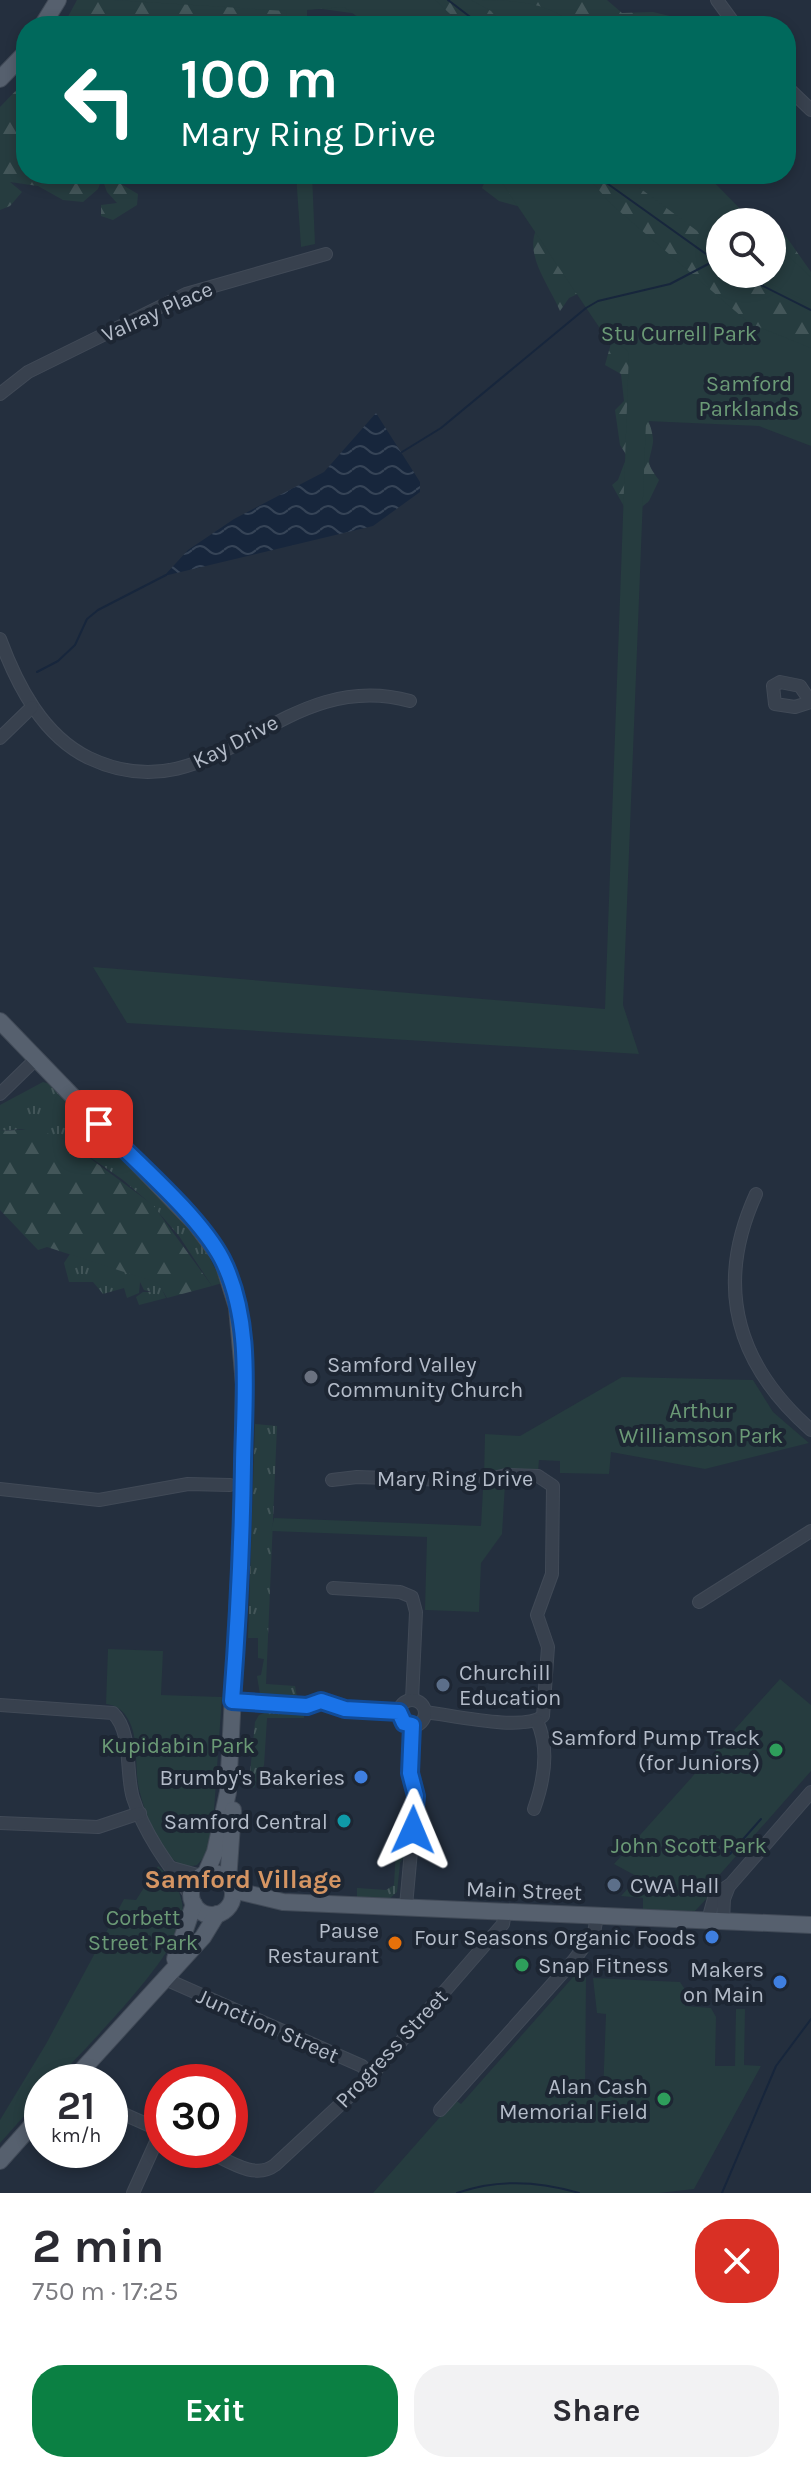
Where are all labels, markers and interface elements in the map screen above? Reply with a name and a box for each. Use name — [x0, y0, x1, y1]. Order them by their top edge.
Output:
text: 100 m — [180, 46, 338, 111]
icon: left — [48, 48, 152, 152]
text: Mary Ring Drive — [180, 113, 436, 155]
map controls — [706, 208, 786, 288]
button: search — [706, 208, 786, 288]
street label: Valray Place — [98, 276, 217, 348]
park label: Stu Currell Park — [601, 321, 757, 347]
park label: Samford Parklands — [699, 371, 799, 422]
street label: Kay Drive — [188, 709, 282, 774]
pin — [65, 1090, 133, 1158]
icon: arrive — [77, 1102, 121, 1146]
place label: Samford Valley Community Church — [327, 1352, 523, 1403]
marker: Samford Valley Community Church — [302, 1368, 320, 1386]
park label: Arthur Williamson Park — [619, 1398, 783, 1449]
street label: Mary Ring Drive — [377, 1466, 533, 1492]
place label: Churchill Education — [459, 1660, 561, 1711]
marker: Churchill Education — [434, 1676, 452, 1694]
place label: Samford Pump Track (for Juniors) — [551, 1725, 760, 1776]
park label: Kupidabin Park — [101, 1733, 255, 1759]
marker: Samford Pump Track (for Juniors) — [767, 1741, 785, 1759]
place label: Brumby's Bakeries — [160, 1765, 345, 1791]
marker: Brumby's Bakeries — [352, 1768, 370, 1786]
position arrow — [371, 1788, 455, 1872]
place label: Samford Central — [164, 1809, 328, 1835]
marker: Samford Central — [335, 1812, 353, 1830]
park label: John Scott Park — [611, 1833, 767, 1859]
district label: Samford Village — [144, 1864, 342, 1895]
place label: CWA Hall — [630, 1873, 719, 1899]
street label: Main Street — [465, 1876, 582, 1906]
marker: CWA Hall — [605, 1876, 623, 1894]
park label: Corbett Street Park — [88, 1905, 198, 1956]
place label: Pause Restaurant — [267, 1918, 379, 1969]
place label: Four Seasons Organic Foods — [414, 1925, 696, 1951]
marker: Four Seasons Organic Foods — [703, 1928, 721, 1946]
marker: Pause Restaurant — [386, 1934, 404, 1952]
place label: Snap Fitness — [538, 1953, 669, 1979]
marker: Snap Fitness — [513, 1956, 531, 1974]
place label: Makers on Main — [683, 1957, 764, 2008]
marker: Makers on Main — [771, 1973, 789, 1991]
street label: Junction Street — [193, 1983, 343, 2069]
street label: Progress Street — [330, 1984, 453, 2113]
speed limit sign: 30 — [144, 2064, 248, 2168]
place label: Alan Cash Memorial Field — [499, 2074, 648, 2125]
text: 21 — [57, 2082, 95, 2129]
marker: Alan Cash Memorial Field — [655, 2090, 673, 2108]
text: km/h — [51, 2124, 101, 2147]
text: 2 min — [32, 2218, 164, 2274]
button: close — [695, 2219, 779, 2303]
text: 750 m · 17:25 — [32, 2276, 178, 2307]
button: Exit — [32, 2365, 398, 2457]
button: Share — [414, 2365, 779, 2457]

